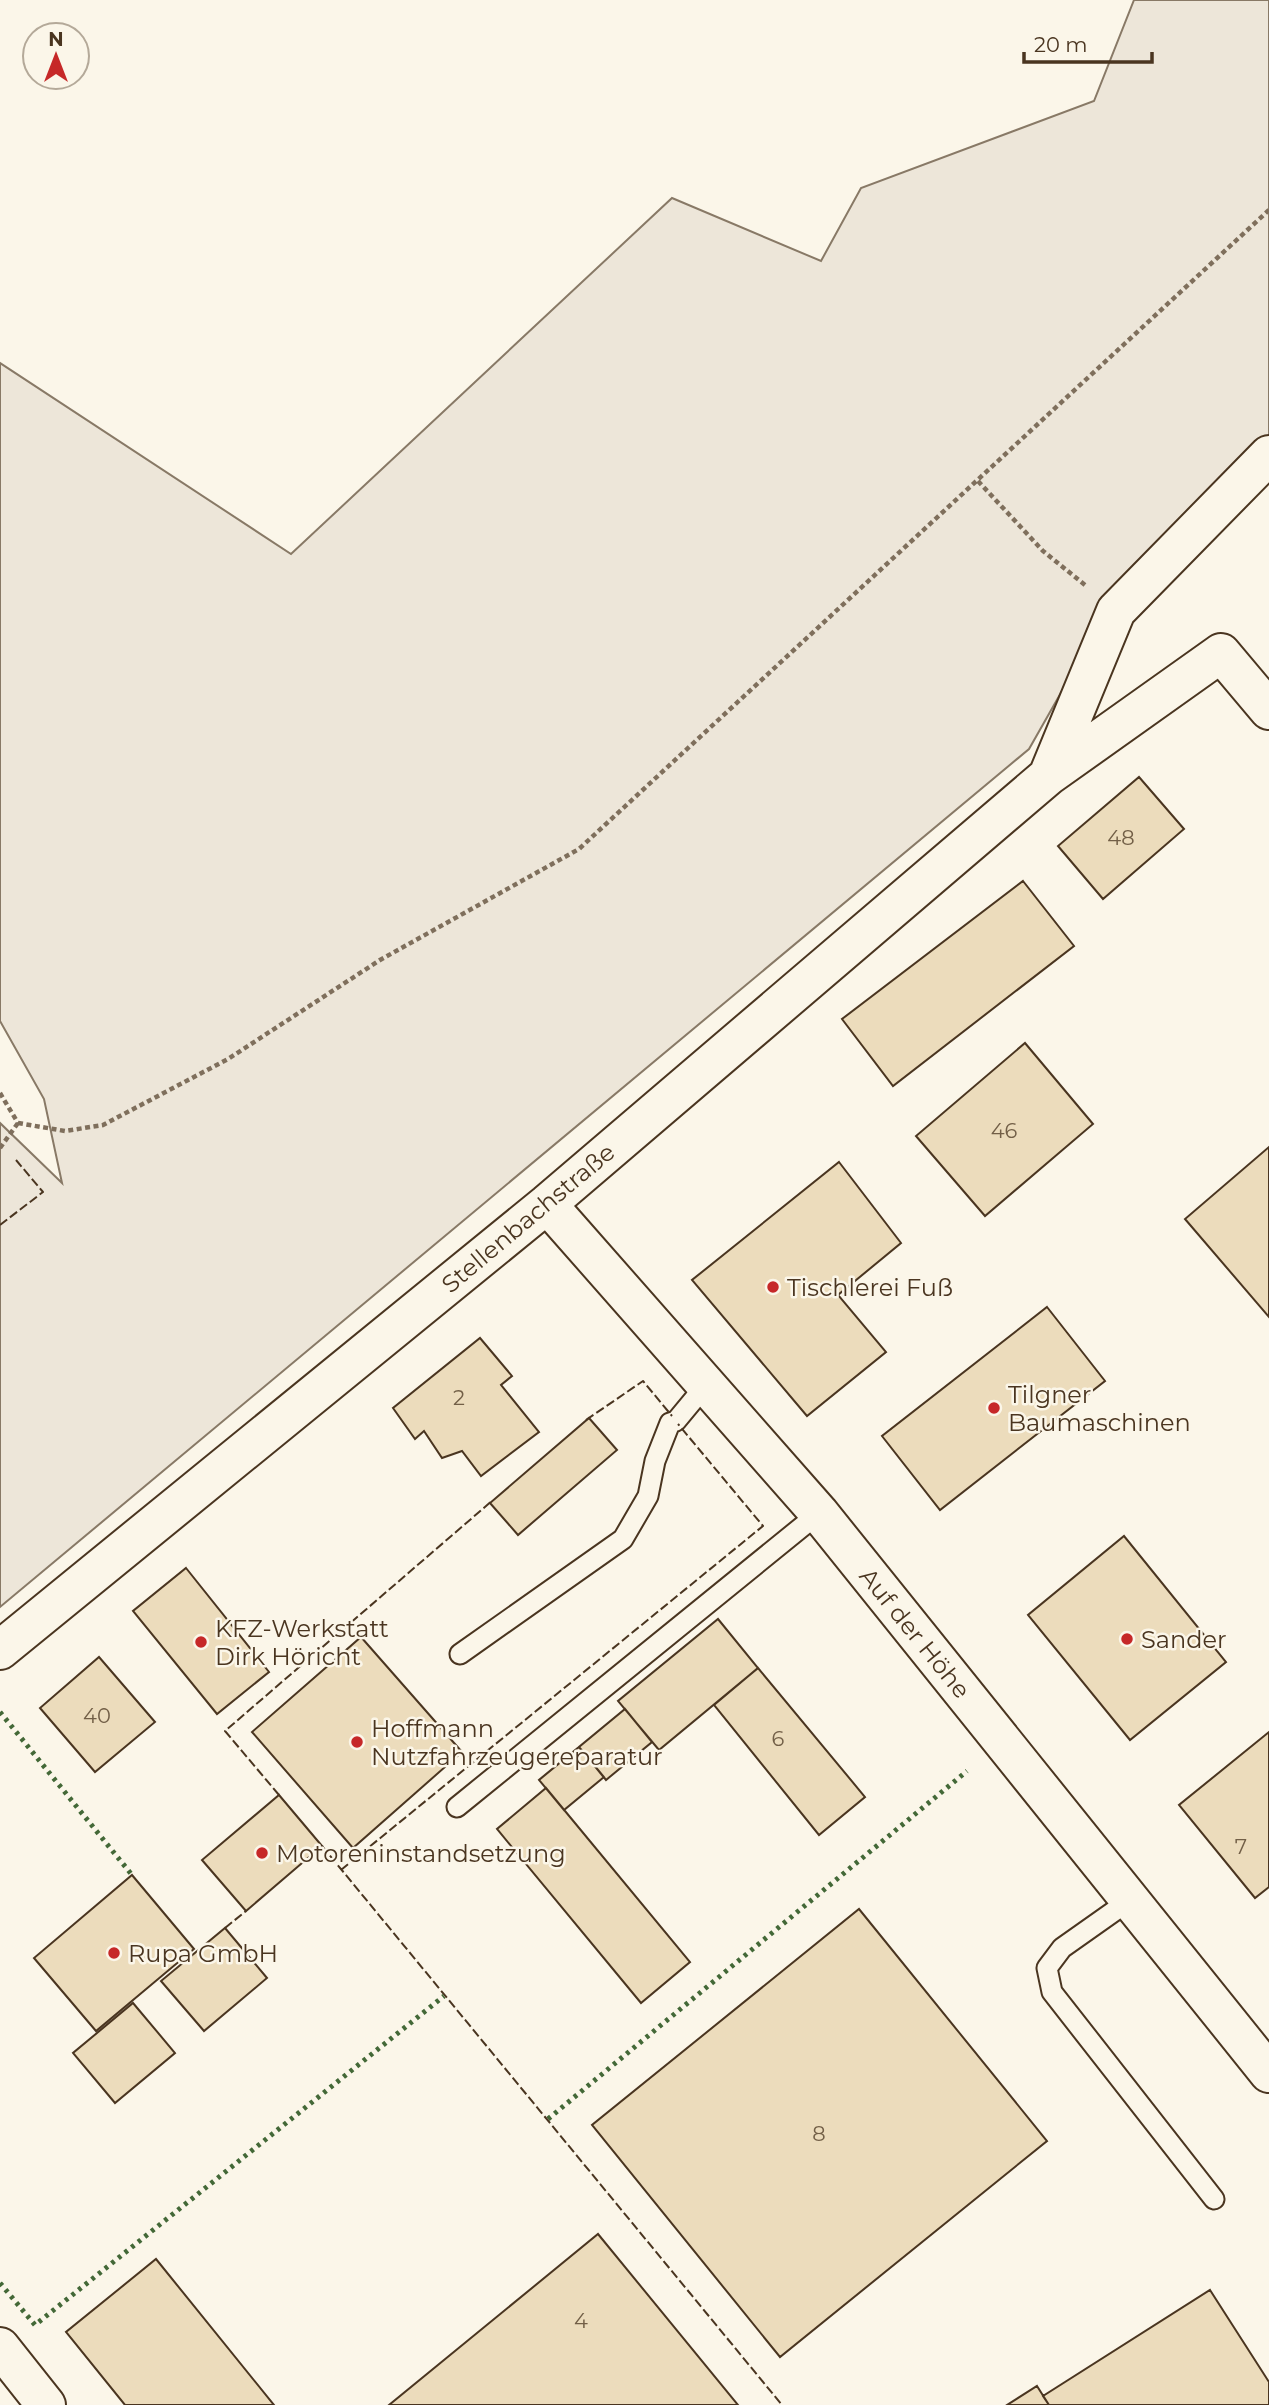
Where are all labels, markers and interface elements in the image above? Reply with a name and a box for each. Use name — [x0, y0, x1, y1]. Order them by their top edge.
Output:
north arrow — [21, 21, 91, 91]
scale bar — [1024, 21, 1152, 65]
text: N — [48, 28, 64, 51]
text: 20 m — [1034, 32, 1088, 57]
house number: 48 — [1107, 825, 1135, 850]
house number: 46 — [991, 1118, 1018, 1143]
street label: Stellenbachstraße — [436, 1137, 620, 1299]
place label: Tischlerei Fuß — [787, 1273, 953, 1302]
marker: Tischlerei Fuß — [765, 1279, 781, 1295]
place label: Tilgner Baumaschinen — [1008, 1380, 1191, 1437]
house number: 2 — [453, 1385, 465, 1410]
marker: Tilgner Baumaschinen — [986, 1400, 1002, 1416]
street label: Auf der Höhe — [854, 1562, 976, 1704]
place label: KFZ-Werkstatt Dirk Höricht — [215, 1614, 389, 1671]
place label: Sander — [1141, 1625, 1227, 1654]
marker: Sander — [1119, 1631, 1135, 1647]
marker: KFZ-Werkstatt Dirk Höricht — [193, 1634, 209, 1650]
house number: 40 — [83, 1703, 111, 1728]
place label: Hoffmann Nutzfahrzeugereparatur — [371, 1714, 663, 1771]
house number: 6 — [772, 1726, 785, 1751]
marker: Hoffmann Nutzfahrzeugereparatur — [349, 1734, 365, 1750]
house number: 7 — [1235, 1834, 1247, 1859]
place label: Motoreninstandsetzung — [276, 1839, 566, 1868]
marker: Motoreninstandsetzung — [254, 1845, 270, 1861]
place label: Rupa GmbH — [128, 1939, 278, 1968]
marker: Rupa GmbH — [106, 1945, 122, 1961]
house number: 8 — [812, 2121, 826, 2146]
house number: 4 — [574, 2308, 588, 2333]

